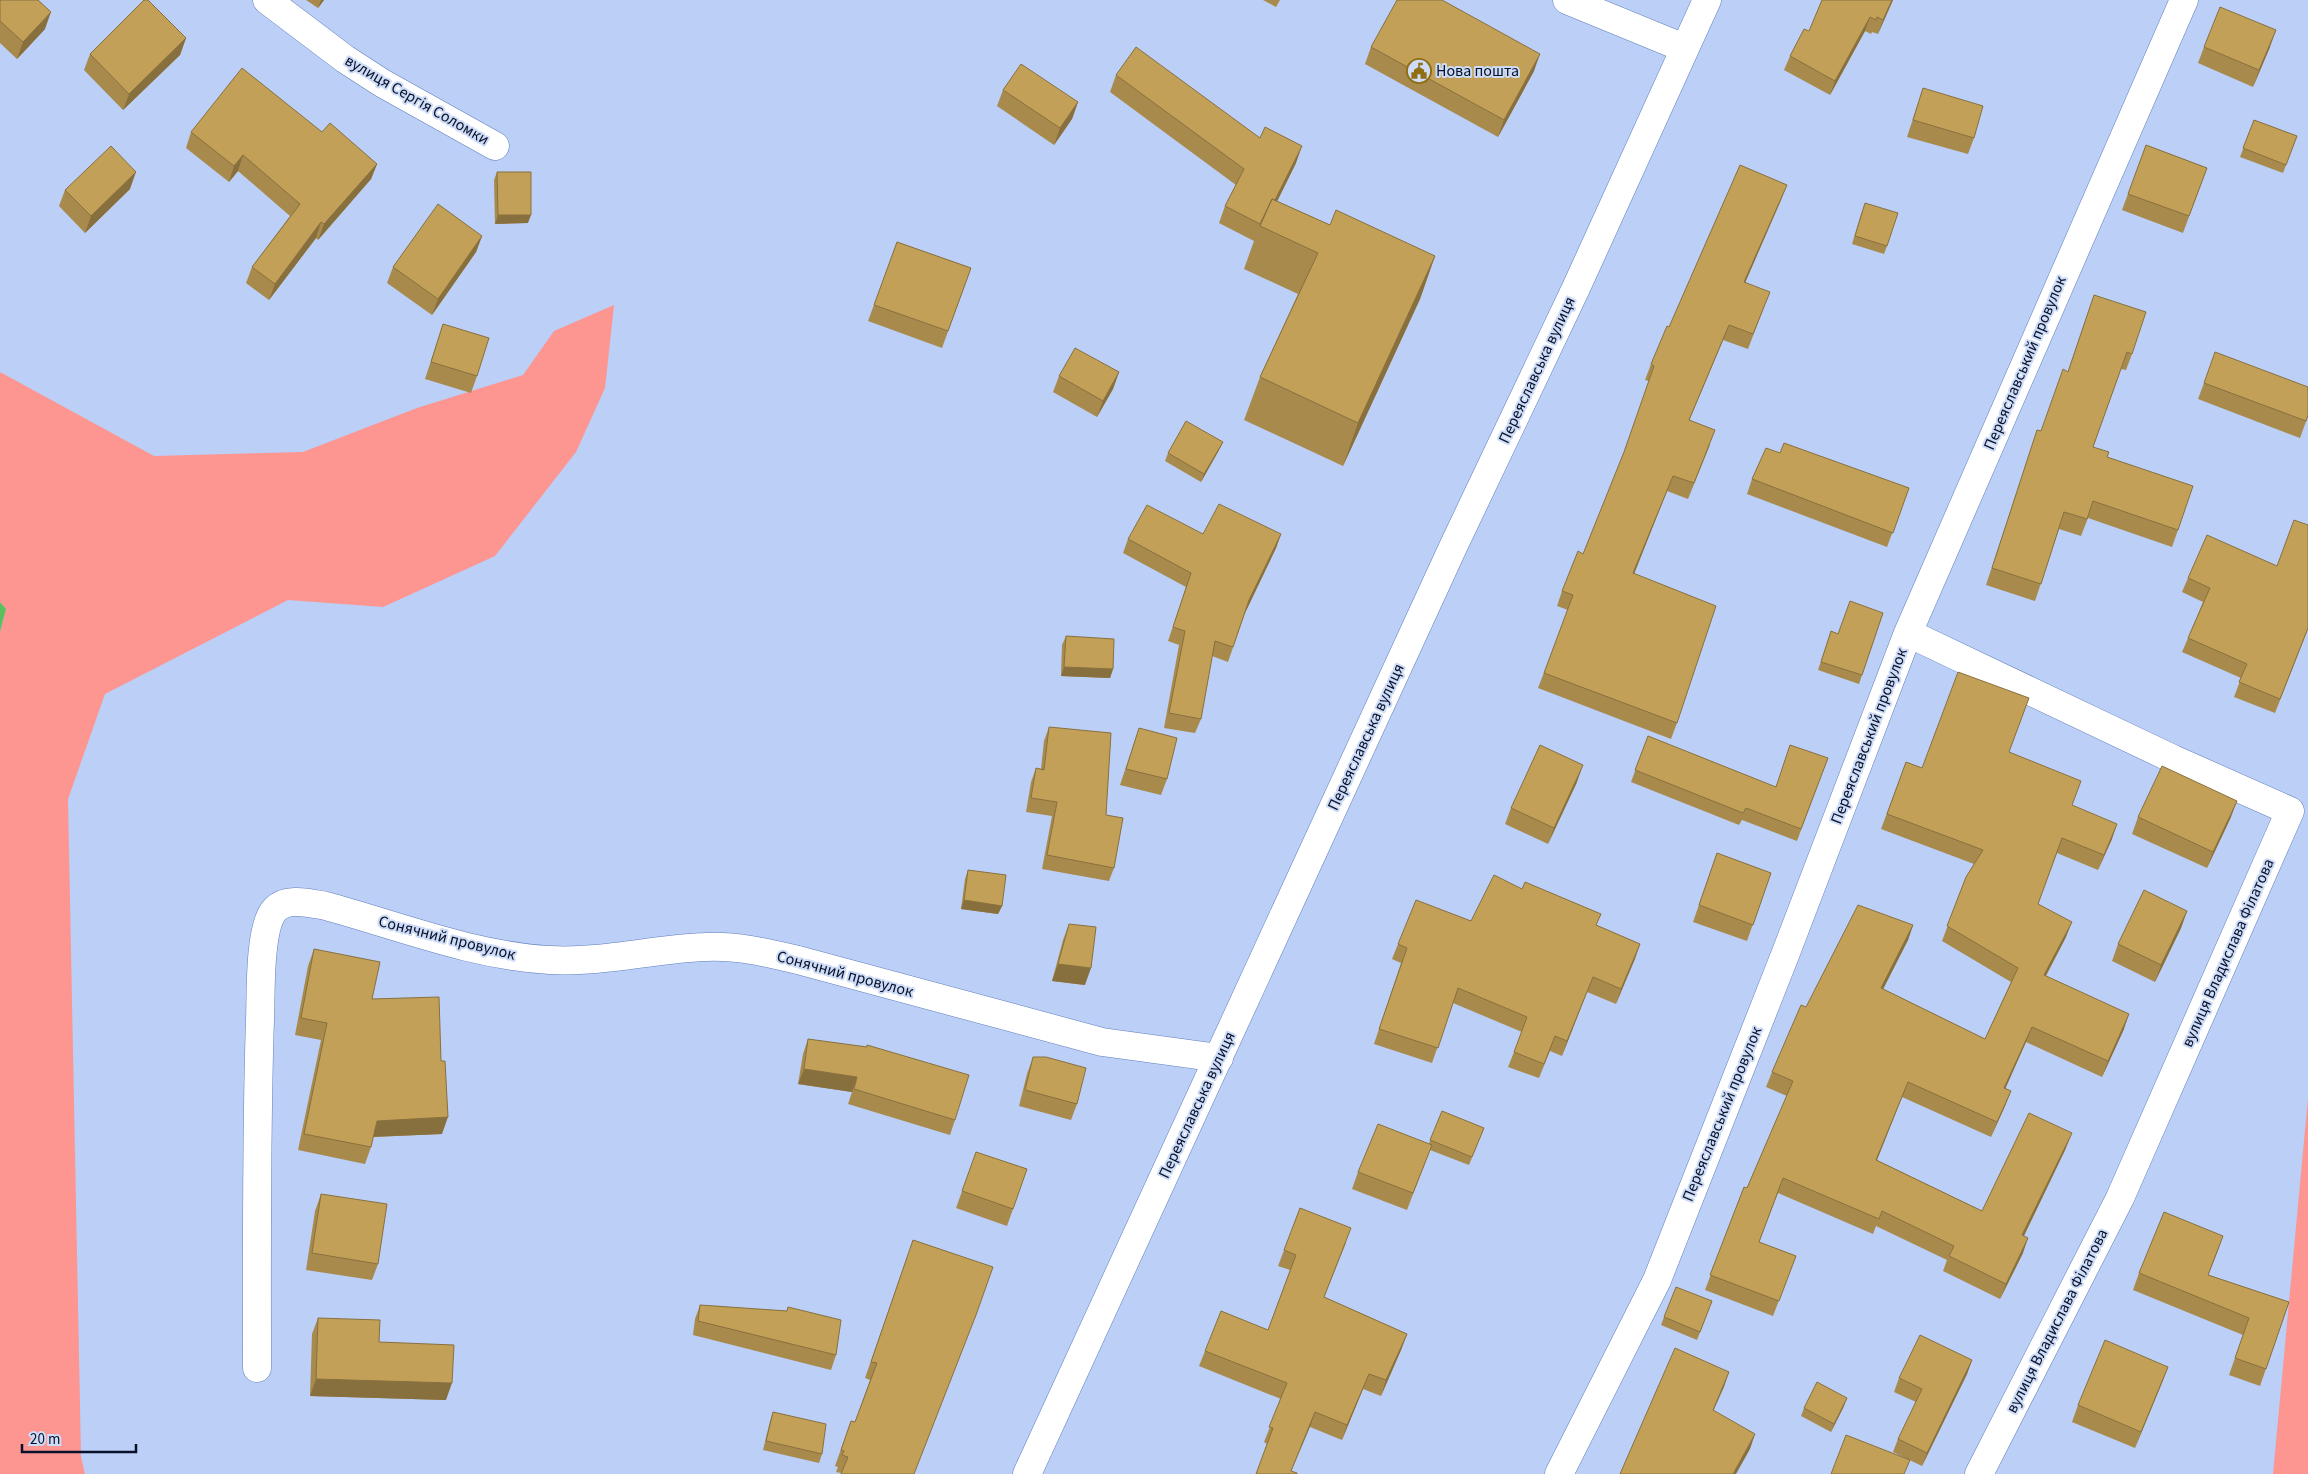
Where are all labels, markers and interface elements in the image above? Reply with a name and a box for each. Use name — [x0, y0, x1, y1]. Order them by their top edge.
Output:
street label: вулиця Сергія Соломки — [341, 50, 493, 150]
public building icon: Нова пошта — [1406, 58, 1432, 84]
place label: Нова пошта — [1436, 60, 1519, 82]
street label: Переяславський провулок — [1978, 273, 2072, 453]
street label: Переяславська вулиця — [1493, 293, 1581, 447]
street label: Переяславський провулок — [1825, 645, 1913, 827]
street label: Переяславська вулиця — [1322, 660, 1410, 814]
street label: вулиця Владислава Філатова — [2176, 855, 2280, 1051]
street label: Сонячний провулок — [376, 910, 518, 966]
street label: Сонячний провулок — [774, 945, 916, 1003]
street label: Переяславський провулок — [1677, 1023, 1767, 1205]
street label: Переяславська вулиця — [1153, 1028, 1241, 1182]
street label: вулиця Владислава Філатова — [2001, 1225, 2113, 1417]
scale bar — [22, 1422, 136, 1454]
text: 20 m — [30, 1429, 60, 1450]

